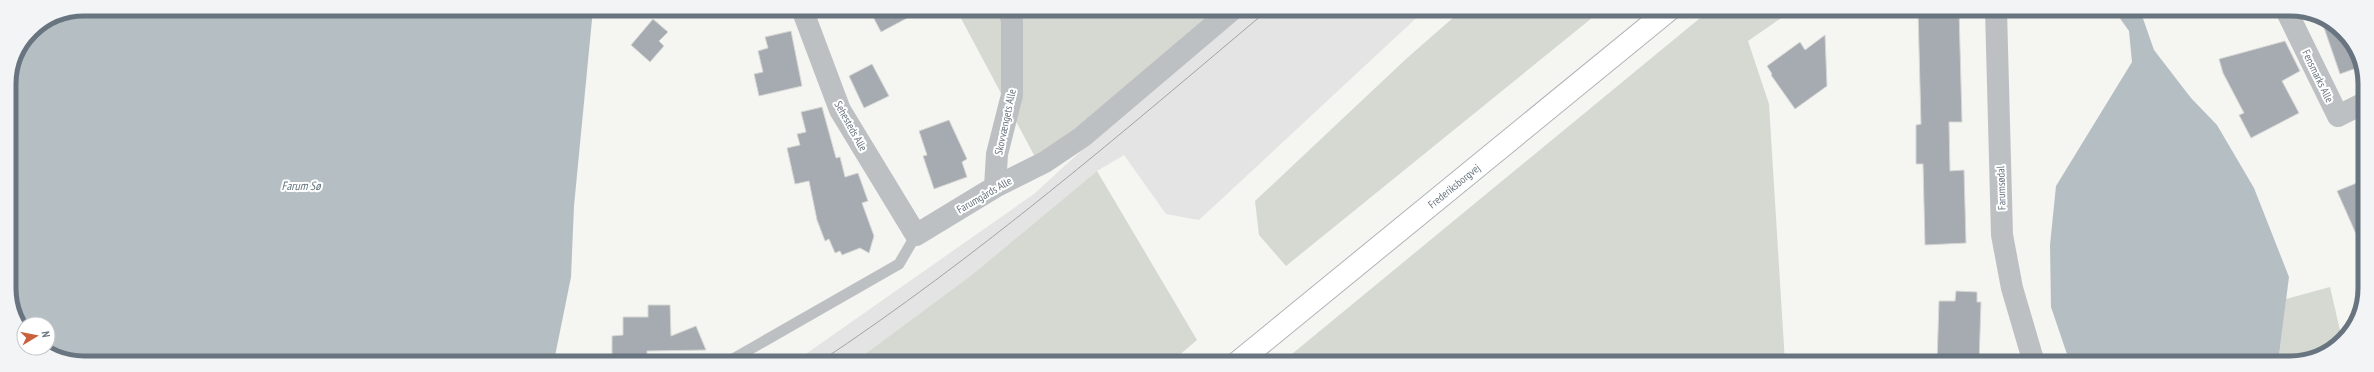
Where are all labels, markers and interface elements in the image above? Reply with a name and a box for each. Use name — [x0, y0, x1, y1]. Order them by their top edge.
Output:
street label: Fensmarks Alle — [2299, 47, 2337, 105]
street label: Skovvængets Alle — [991, 87, 1019, 156]
street label: Sehesteds Alle — [831, 98, 871, 154]
street label: Frederiksborgvej — [1425, 161, 1483, 211]
street label: Farumsødal — [1993, 165, 2009, 210]
street label: Farumgårds Alle — [954, 173, 1014, 216]
water label: Farum Sø — [282, 178, 322, 193]
north arrow — [16, 316, 56, 356]
text: N — [38, 330, 53, 338]

